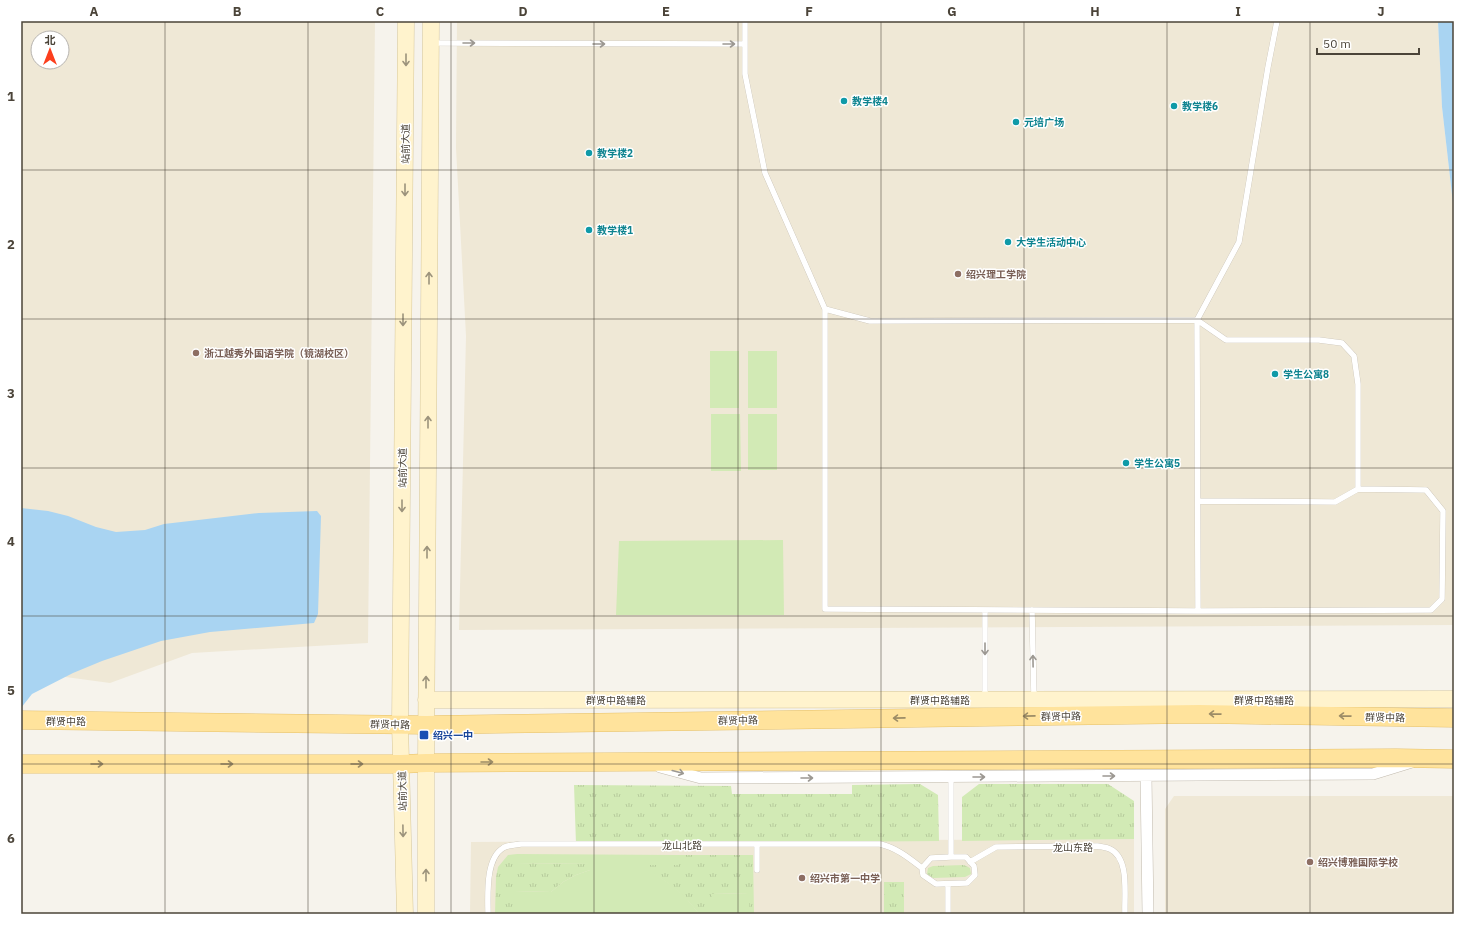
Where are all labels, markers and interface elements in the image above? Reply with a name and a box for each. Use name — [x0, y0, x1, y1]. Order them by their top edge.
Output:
text: A — [90, 3, 99, 20]
text: B — [233, 3, 242, 20]
text: C — [376, 3, 385, 20]
text: D — [518, 3, 528, 20]
text: E — [662, 3, 670, 20]
text: F — [805, 3, 813, 20]
text: G — [947, 3, 957, 20]
text: H — [1090, 3, 1100, 20]
text: I — [1235, 3, 1241, 20]
text: J — [1377, 3, 1385, 20]
north arrow — [30, 30, 70, 70]
scale bar — [1317, 30, 1419, 56]
text: 北 — [45, 33, 56, 47]
text: 50 m — [1323, 36, 1351, 51]
one-way arrow — [462, 39, 475, 47]
one-way arrow — [592, 40, 605, 48]
one-way arrow — [722, 40, 735, 48]
one-way arrow — [402, 53, 410, 66]
text: 1 — [7, 88, 15, 105]
place label: 教学楼4 — [852, 95, 888, 108]
marker: 教学楼4 — [839, 96, 849, 106]
place label: 教学楼6 — [1182, 100, 1218, 113]
marker: 教学楼6 — [1169, 101, 1179, 111]
place label: 元培广场 — [1024, 116, 1064, 129]
marker: 元培广场 — [1011, 117, 1021, 127]
street label: 站前大道 — [399, 124, 412, 164]
place label: 教学楼2 — [597, 147, 633, 160]
marker: 教学楼2 — [584, 148, 594, 158]
one-way arrow — [401, 183, 408, 196]
place label: 教学楼1 — [597, 224, 633, 237]
marker: 教学楼1 — [584, 225, 594, 235]
text: 2 — [7, 236, 15, 253]
place label: 大学生活动中心 — [1016, 236, 1086, 249]
marker: 大学生活动中心 — [1003, 237, 1013, 247]
place label: 绍兴理工学院 — [966, 268, 1026, 281]
marker: 绍兴理工学院 — [953, 269, 963, 279]
one-way arrow — [425, 272, 433, 285]
one-way arrow — [400, 313, 407, 326]
place label: 浙江越秀外国语学院（镜湖校区） — [204, 347, 354, 360]
marker: 浙江越秀外国语学院（镜湖校区） — [191, 348, 201, 358]
place label: 学生公寓8 — [1283, 368, 1329, 381]
marker: 学生公寓8 — [1270, 369, 1280, 379]
text: 3 — [7, 385, 15, 402]
one-way arrow — [424, 416, 432, 429]
street label: 站前大道 — [396, 448, 409, 488]
place label: 学生公寓5 — [1134, 457, 1180, 470]
marker: 学生公寓5 — [1121, 458, 1131, 468]
one-way arrow — [398, 499, 406, 512]
text: 4 — [7, 533, 15, 550]
one-way arrow — [423, 546, 431, 559]
one-way arrow — [981, 642, 989, 655]
one-way arrow — [1029, 655, 1037, 668]
one-way arrow — [422, 676, 430, 689]
text: 5 — [7, 682, 15, 699]
street label: 群贤中路辅路 — [586, 694, 646, 707]
street label: 群贤中路辅路 — [910, 694, 970, 707]
street label: 群贤中路辅路 — [1234, 694, 1294, 707]
street label: 群贤中路 — [1041, 710, 1081, 723]
one-way arrow — [1209, 710, 1222, 718]
street label: 群贤中路 — [1365, 711, 1405, 724]
one-way arrow — [1023, 712, 1036, 720]
one-way arrow — [1339, 712, 1352, 720]
street label: 群贤中路 — [718, 714, 758, 727]
one-way arrow — [893, 714, 906, 722]
street label: 群贤中路 — [46, 715, 86, 728]
street label: 群贤中路 — [370, 718, 410, 731]
marker: 绍兴一中 — [418, 729, 430, 741]
place label: 绍兴一中 — [433, 729, 473, 742]
one-way arrow — [480, 758, 493, 766]
one-way arrow — [90, 760, 103, 768]
one-way arrow — [220, 760, 233, 768]
one-way arrow — [350, 760, 363, 768]
one-way arrow — [671, 769, 684, 776]
street label: 站前大道 — [396, 771, 409, 811]
one-way arrow — [1102, 772, 1115, 780]
one-way arrow — [972, 773, 985, 781]
one-way arrow — [800, 774, 813, 781]
one-way arrow — [399, 824, 407, 837]
text: 6 — [7, 830, 15, 847]
street label: 龙山北路 — [662, 839, 702, 852]
street label: 龙山东路 — [1053, 841, 1093, 854]
place label: 绍兴博雅国际学校 — [1318, 856, 1398, 869]
marker: 绍兴博雅国际学校 — [1305, 857, 1315, 867]
one-way arrow — [422, 869, 430, 882]
place label: 绍兴市第一中学 — [810, 872, 880, 885]
marker: 绍兴市第一中学 — [797, 873, 807, 883]

